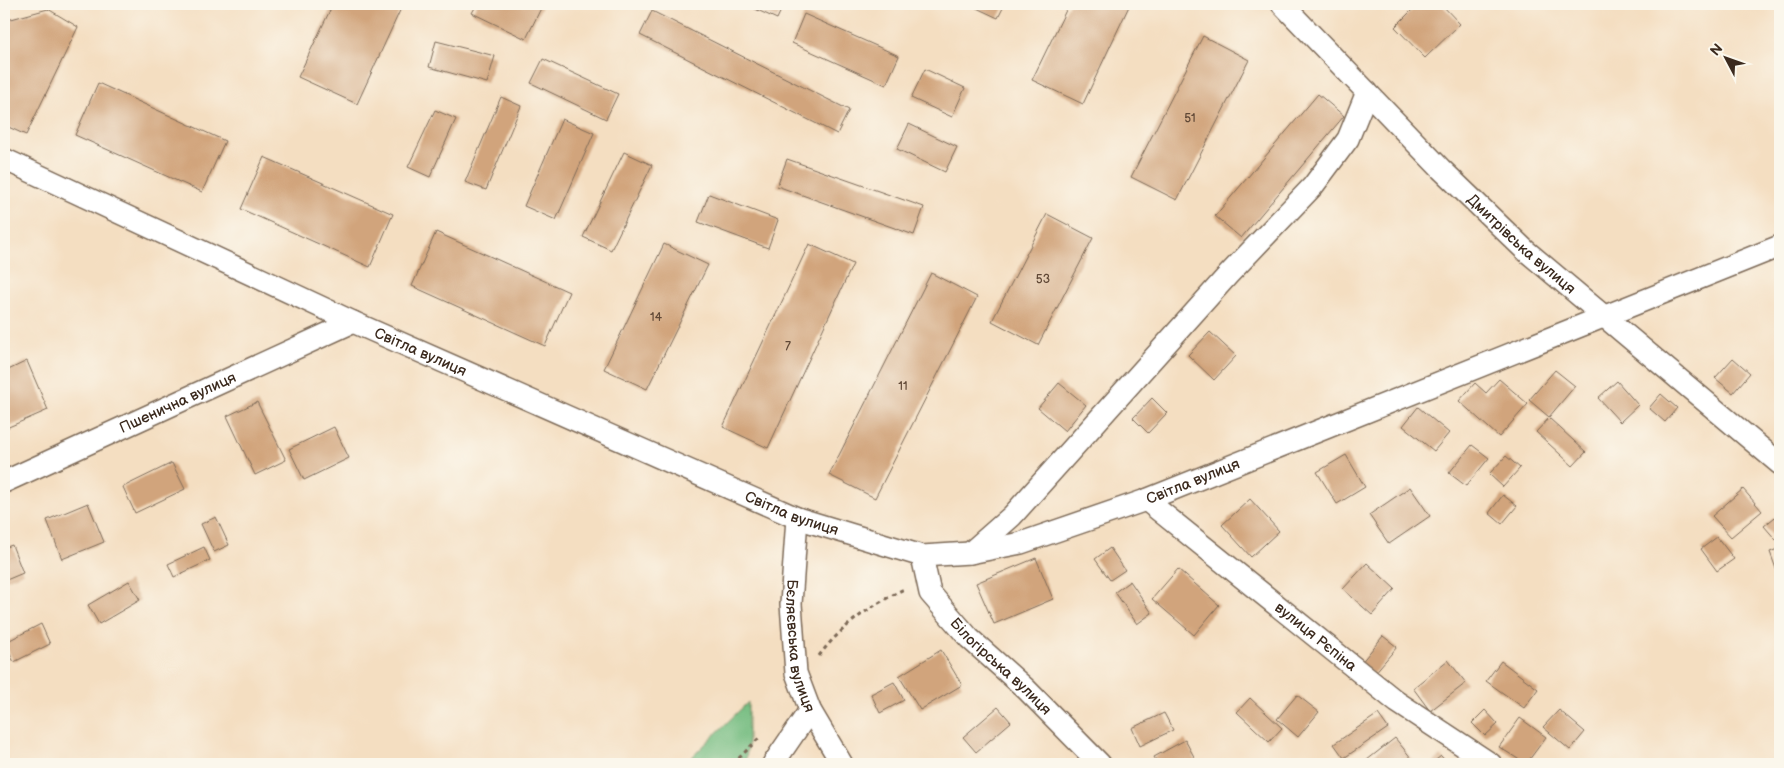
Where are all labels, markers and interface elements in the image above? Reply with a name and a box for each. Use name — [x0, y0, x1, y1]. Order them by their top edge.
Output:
north arrow — [1702, 32, 1752, 82]
text: N — [1707, 40, 1726, 59]
house number: 51 — [1184, 111, 1196, 126]
street label: Дмитрівська вулиця — [1463, 190, 1580, 298]
house number: 53 — [1036, 272, 1050, 287]
house number: 14 — [650, 310, 663, 325]
street label: Світла вулиця — [371, 323, 470, 380]
house number: 7 — [785, 339, 791, 354]
street label: Пшенична вулиця — [116, 367, 239, 437]
house number: 11 — [898, 379, 908, 394]
street label: Світла вулиця — [1143, 454, 1242, 508]
street label: Світла вулиця — [742, 487, 841, 540]
street label: Бєляєвська вулиця — [781, 579, 819, 715]
street label: вулиця Рєпіна — [1271, 598, 1361, 676]
street label: Білогірська вулиця — [946, 614, 1056, 719]

